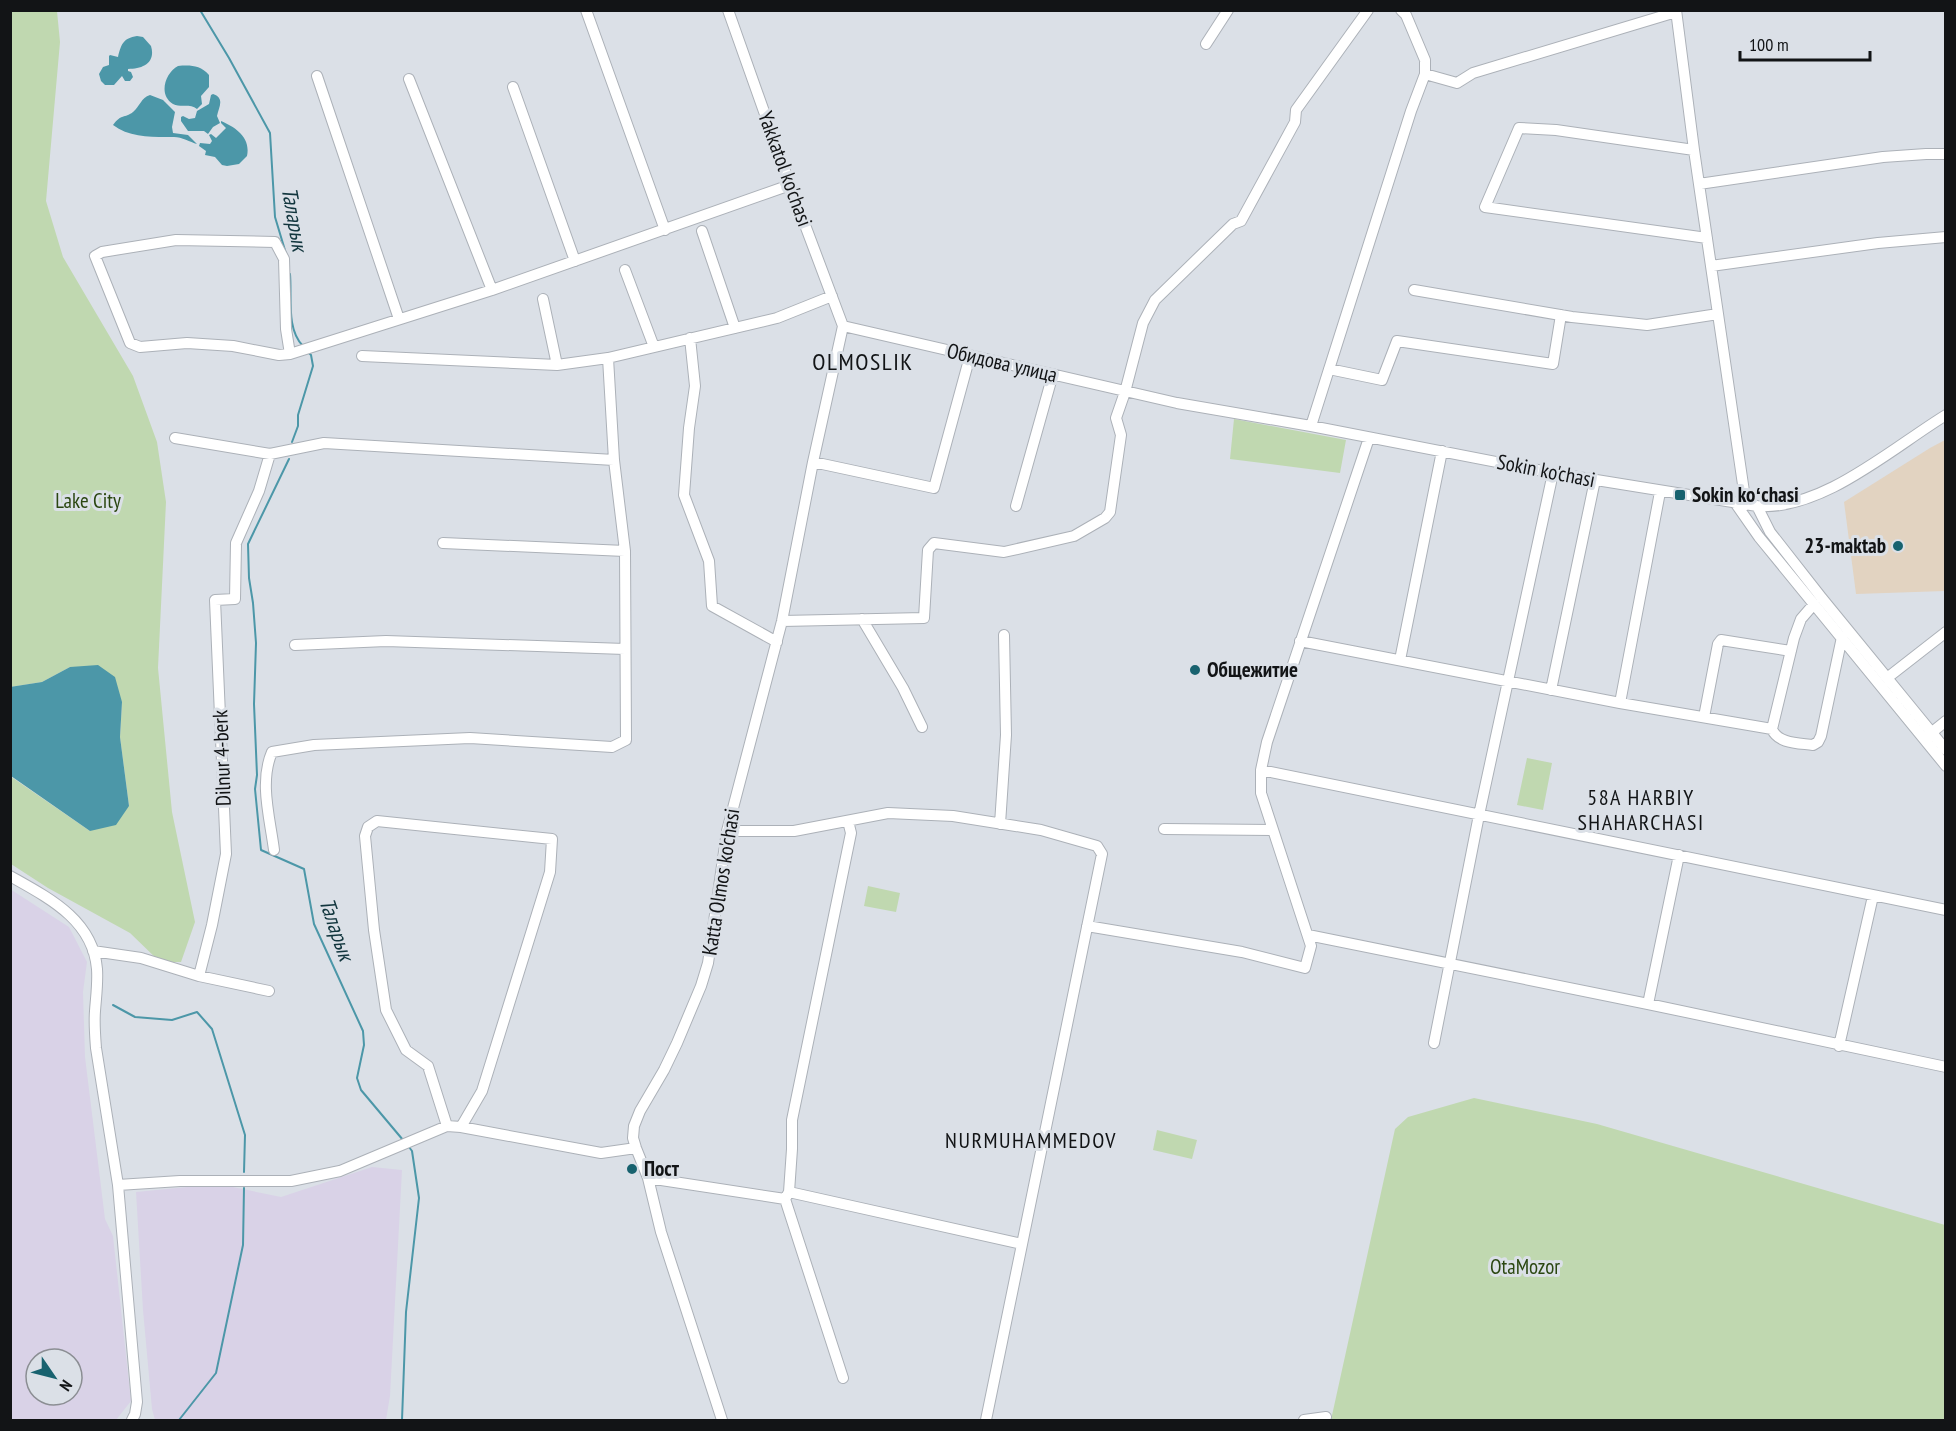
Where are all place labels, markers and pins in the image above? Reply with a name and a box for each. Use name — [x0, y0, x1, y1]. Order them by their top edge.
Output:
place label: Sokin koʻchasi — [1692, 481, 1799, 508]
marker: Sokin koʻchasi — [1673, 488, 1687, 502]
place label: 23-maktab — [1804, 532, 1886, 559]
marker: 23-maktab — [1891, 539, 1905, 553]
place label: Общежитие — [1207, 656, 1298, 683]
marker: Общежитие — [1188, 663, 1202, 677]
place label: Пост — [644, 1155, 680, 1182]
marker: Пост — [625, 1162, 639, 1176]

